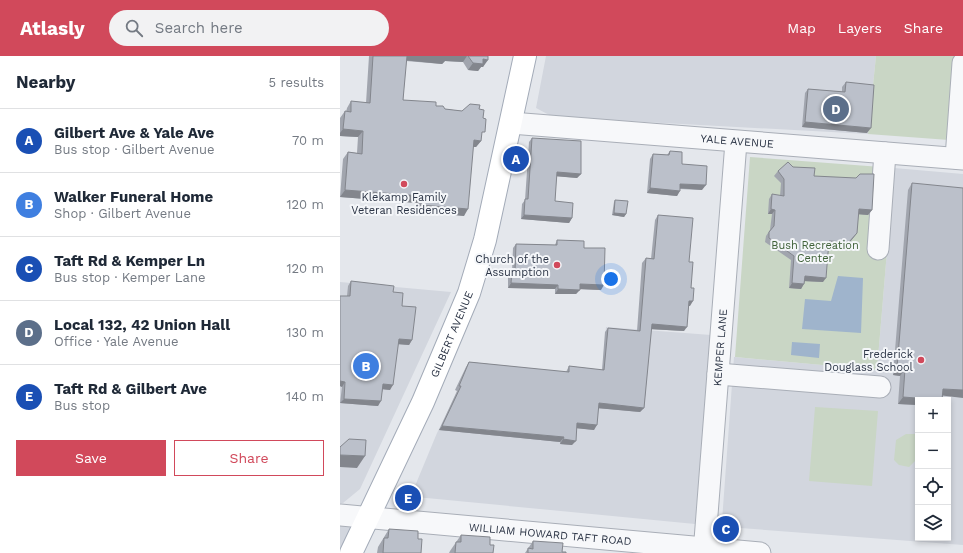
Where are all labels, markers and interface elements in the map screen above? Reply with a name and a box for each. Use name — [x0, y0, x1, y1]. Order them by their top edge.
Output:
search box — [109, 10, 389, 46]
text: Atlasly — [20, 17, 85, 40]
icon: search — [123, 17, 145, 39]
text: Search here — [155, 19, 243, 37]
text: Map — [787, 20, 816, 36]
text: Layers — [838, 20, 882, 36]
text: Share — [904, 20, 943, 36]
text: Nearby — [16, 72, 75, 92]
text: 5 results — [269, 75, 324, 90]
pin: D — [823, 94, 849, 124]
text: Gilbert Ave & Yale Ave — [54, 124, 214, 142]
street label: YALE AVENUE — [700, 132, 774, 150]
text: A — [25, 133, 33, 148]
text: 70 m — [292, 133, 324, 148]
text: Bus stop · Gilbert Avenue — [54, 142, 215, 157]
pin: A — [503, 144, 529, 174]
marker: Klekamp Family Veteran Residences — [399, 179, 409, 189]
text: Walker Funeral Home — [54, 188, 213, 206]
place label: Klekamp Family Veteran Residences — [351, 191, 457, 217]
text: B — [25, 197, 33, 212]
text: 120 m — [286, 197, 324, 212]
text: Shop · Gilbert Avenue — [54, 206, 191, 221]
park label: Bush Recreation Center — [771, 239, 859, 265]
text: Taft Rd & Kemper Ln — [54, 252, 205, 270]
place label: Church of the Assumption — [475, 253, 549, 279]
marker: Church of the Assumption — [552, 260, 562, 270]
text: C — [25, 261, 33, 276]
text: 120 m — [286, 261, 324, 276]
your location — [601, 269, 621, 289]
text: Bus stop · Kemper Lane — [54, 270, 206, 285]
street label: GILBERT AVENUE — [428, 289, 476, 379]
street label: KEMPER LANE — [711, 309, 729, 387]
text: Local 132, 42 Union Hall — [54, 316, 230, 334]
text: D — [24, 325, 34, 340]
text: 130 m — [286, 325, 324, 340]
text: Office · Yale Avenue — [54, 334, 178, 349]
place label: Frederick Douglass School — [824, 348, 914, 374]
pin: B — [353, 351, 379, 381]
marker: Frederick Douglass School — [916, 355, 926, 365]
text: Taft Rd & Gilbert Ave — [54, 380, 207, 398]
text: E — [25, 389, 33, 404]
text: 140 m — [286, 389, 324, 404]
map controls — [915, 397, 951, 541]
button: + — [915, 397, 951, 433]
text: Bus stop — [54, 398, 110, 413]
button: − — [915, 433, 951, 469]
button: Save — [16, 440, 166, 476]
button: Share — [174, 440, 324, 476]
button: locate — [915, 469, 951, 505]
pin: E — [395, 483, 421, 513]
button: layers — [915, 505, 951, 541]
pin: C — [713, 514, 739, 544]
street label: WILLIAM HOWARD TAFT ROAD — [468, 520, 632, 548]

